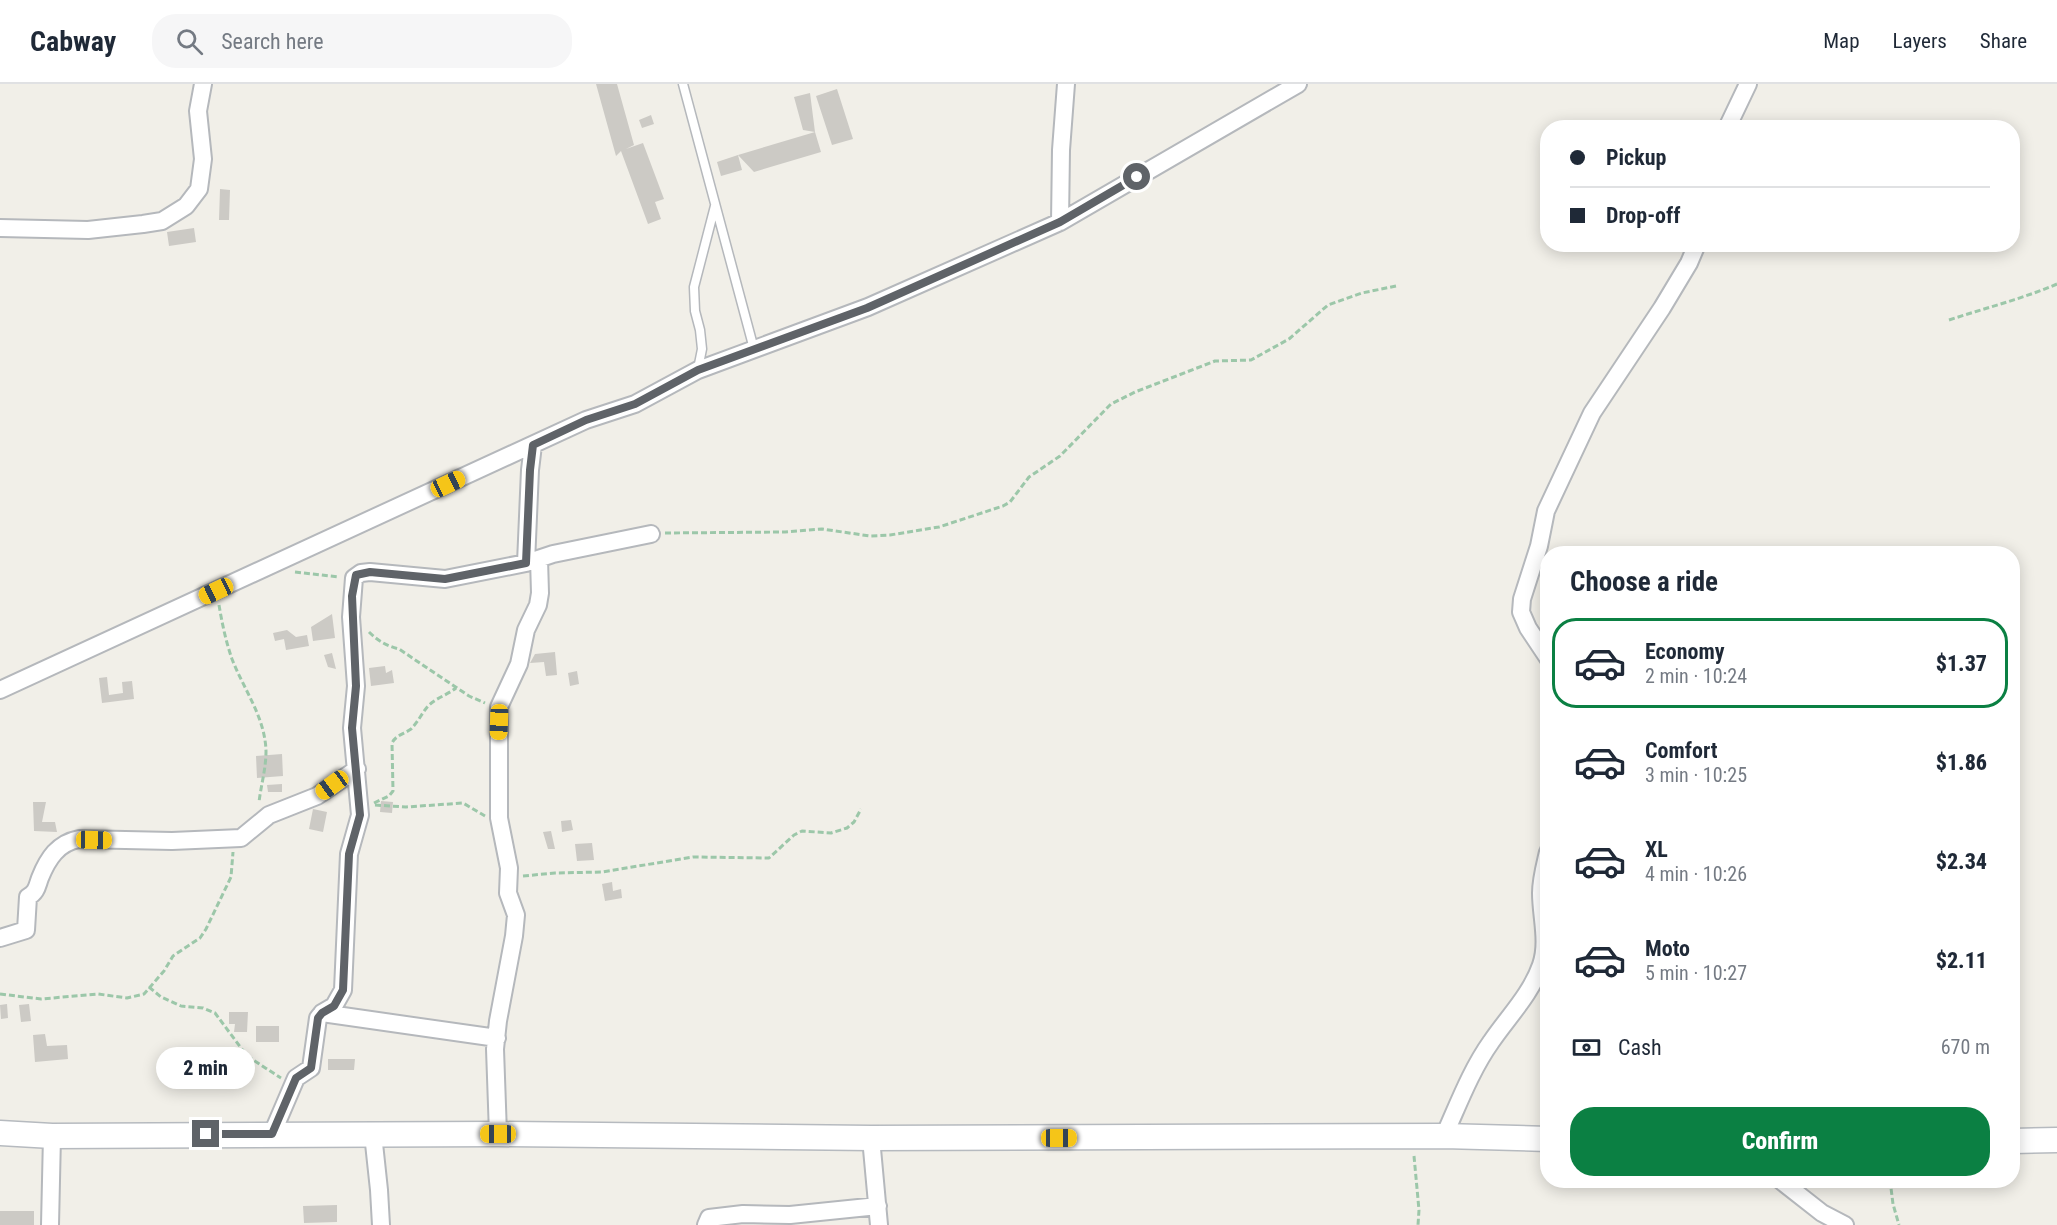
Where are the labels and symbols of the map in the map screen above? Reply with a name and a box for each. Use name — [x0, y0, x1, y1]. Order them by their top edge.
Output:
route start — [1123, 163, 1150, 190]
car — [428, 468, 468, 500]
car — [196, 575, 236, 607]
car — [489, 704, 509, 740]
car — [312, 767, 352, 803]
car — [76, 831, 112, 849]
callout: 2 min — [156, 1047, 256, 1089]
route end — [192, 1120, 219, 1147]
car — [480, 1125, 516, 1143]
car — [1041, 1129, 1077, 1147]

